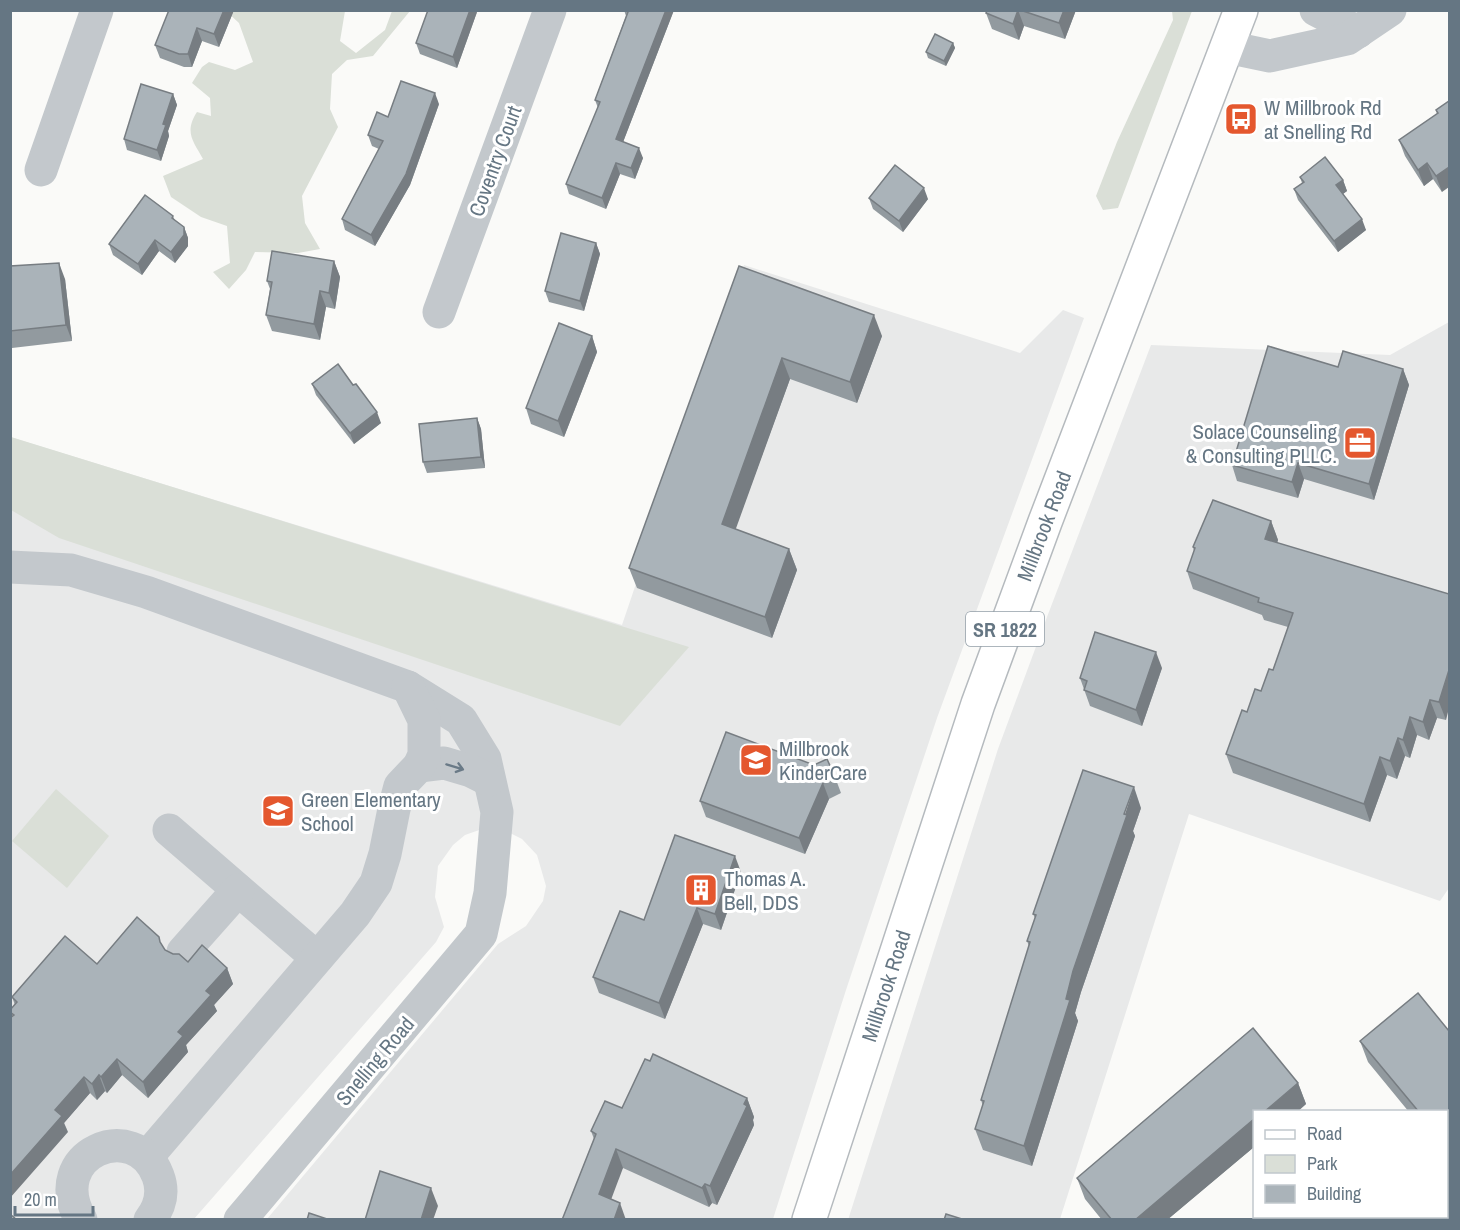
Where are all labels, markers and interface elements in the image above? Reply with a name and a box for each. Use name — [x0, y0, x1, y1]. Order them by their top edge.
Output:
place label: W Millbrook Rd at Snelling Rd — [1264, 93, 1382, 146]
street label: Coventry Court — [462, 101, 528, 220]
bus stop icon: W Millbrook Rd at Snelling Rd — [1223, 101, 1259, 137]
place label: Solace Counseling & Consulting PLLC. — [1186, 417, 1337, 470]
office icon: Solace Counseling & Consulting PLLC. — [1342, 425, 1378, 461]
street label: Millbrook Road — [1010, 467, 1078, 585]
road number: SR 1822 — [966, 612, 1044, 646]
place label: Millbrook KinderCare — [779, 734, 867, 787]
school or university icon: Millbrook KinderCare — [738, 742, 774, 778]
one-way arrow — [445, 762, 464, 773]
place label: Green Elementary School — [301, 785, 441, 838]
school or university icon: Green Elementary School — [260, 793, 296, 829]
place label: Thomas A. Bell, DDS — [724, 864, 806, 917]
building icon: Thomas A. Bell, DDS — [683, 872, 719, 908]
street label: Millbrook Road — [854, 926, 918, 1046]
street label: Snelling Road — [329, 1010, 421, 1112]
legend — [1253, 1110, 1448, 1218]
text: Road — [1307, 1121, 1342, 1146]
text: Park — [1307, 1151, 1338, 1176]
scale bar — [15, 1179, 93, 1217]
text: Building — [1307, 1181, 1362, 1206]
text: 20 m — [24, 1187, 57, 1212]

